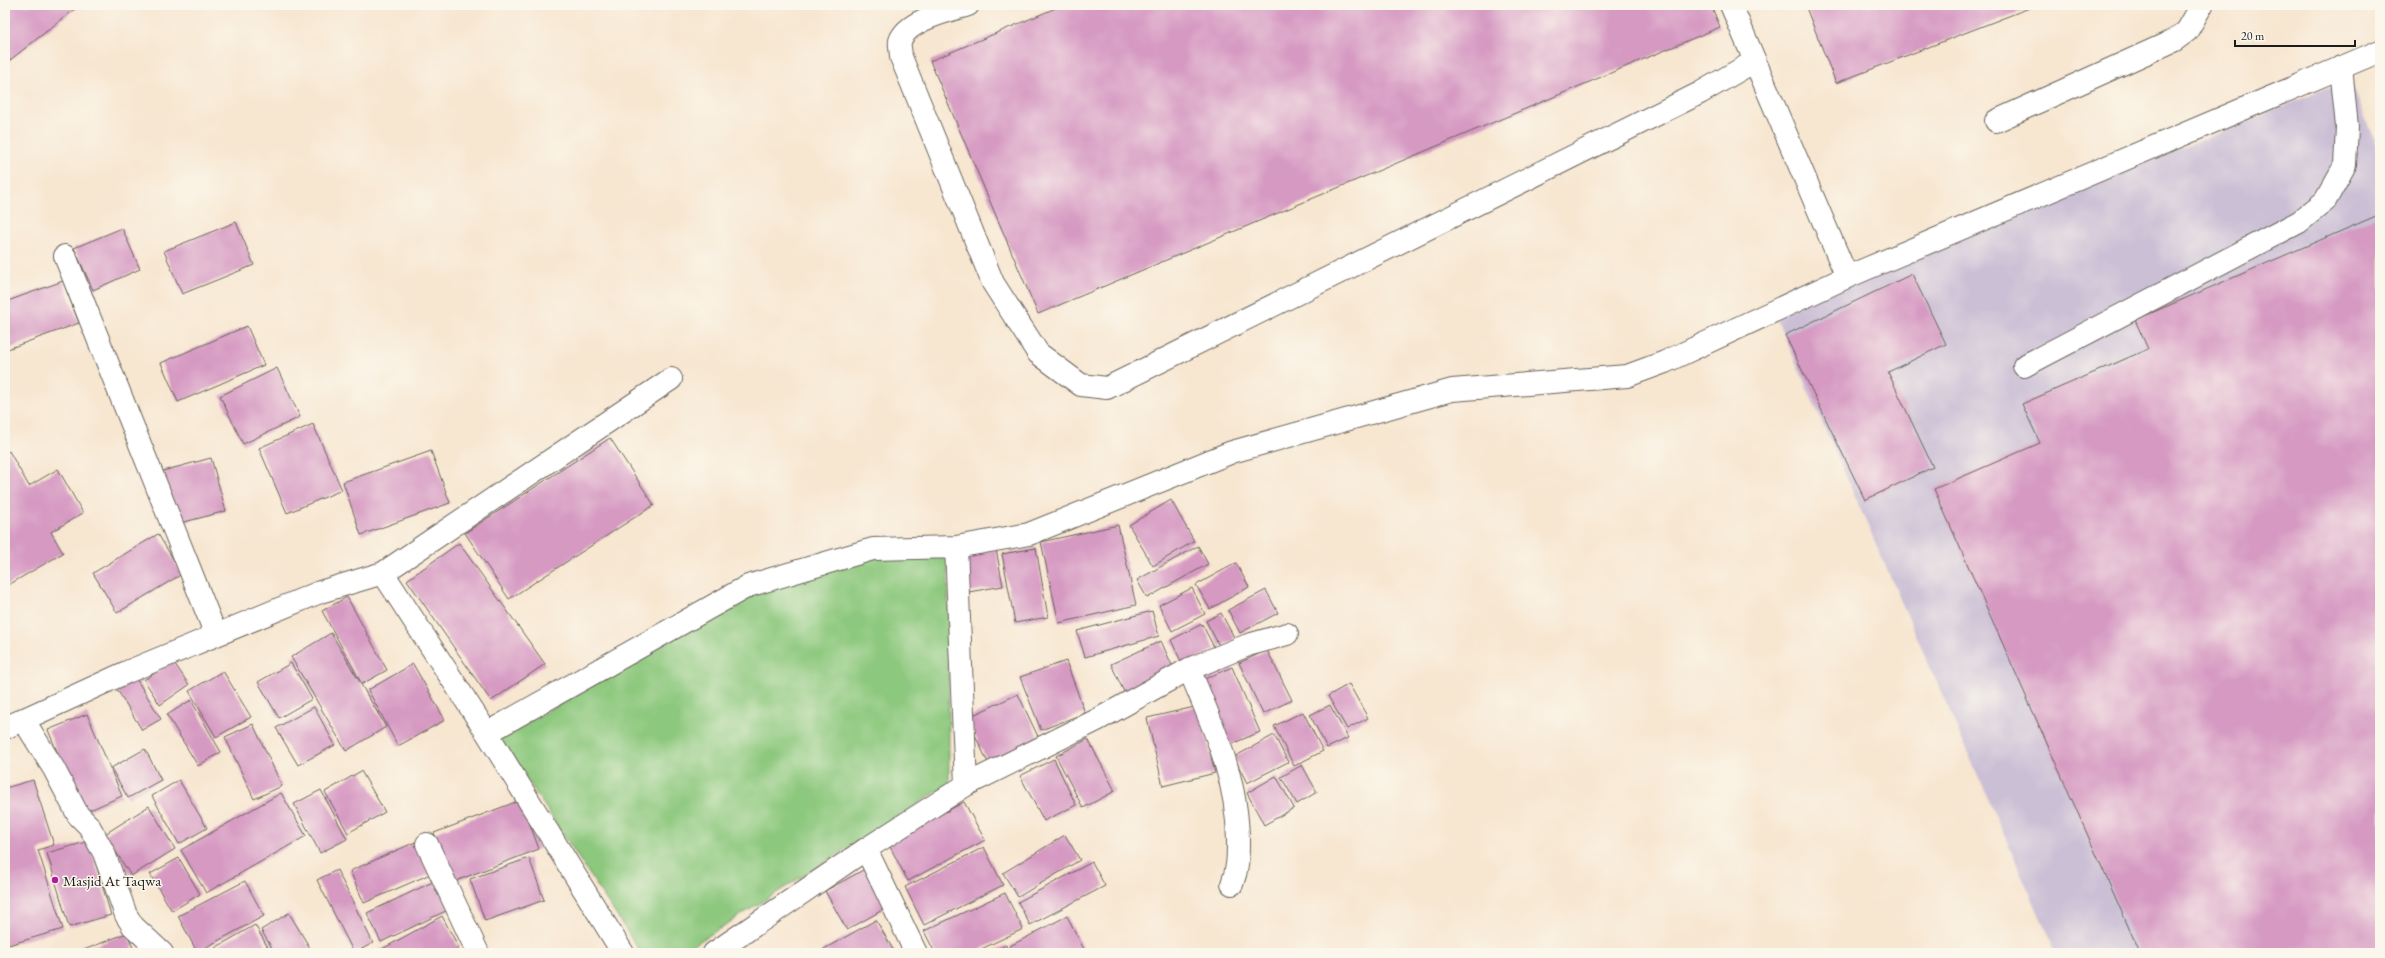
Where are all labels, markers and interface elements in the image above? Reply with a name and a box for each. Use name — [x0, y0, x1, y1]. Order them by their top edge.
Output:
scale bar — [2235, 22, 2355, 48]
text: 20 m — [2241, 28, 2265, 44]
place label: Masjid At Taqwa — [63, 871, 161, 890]
marker: Masjid At Taqwa — [50, 875, 60, 885]

